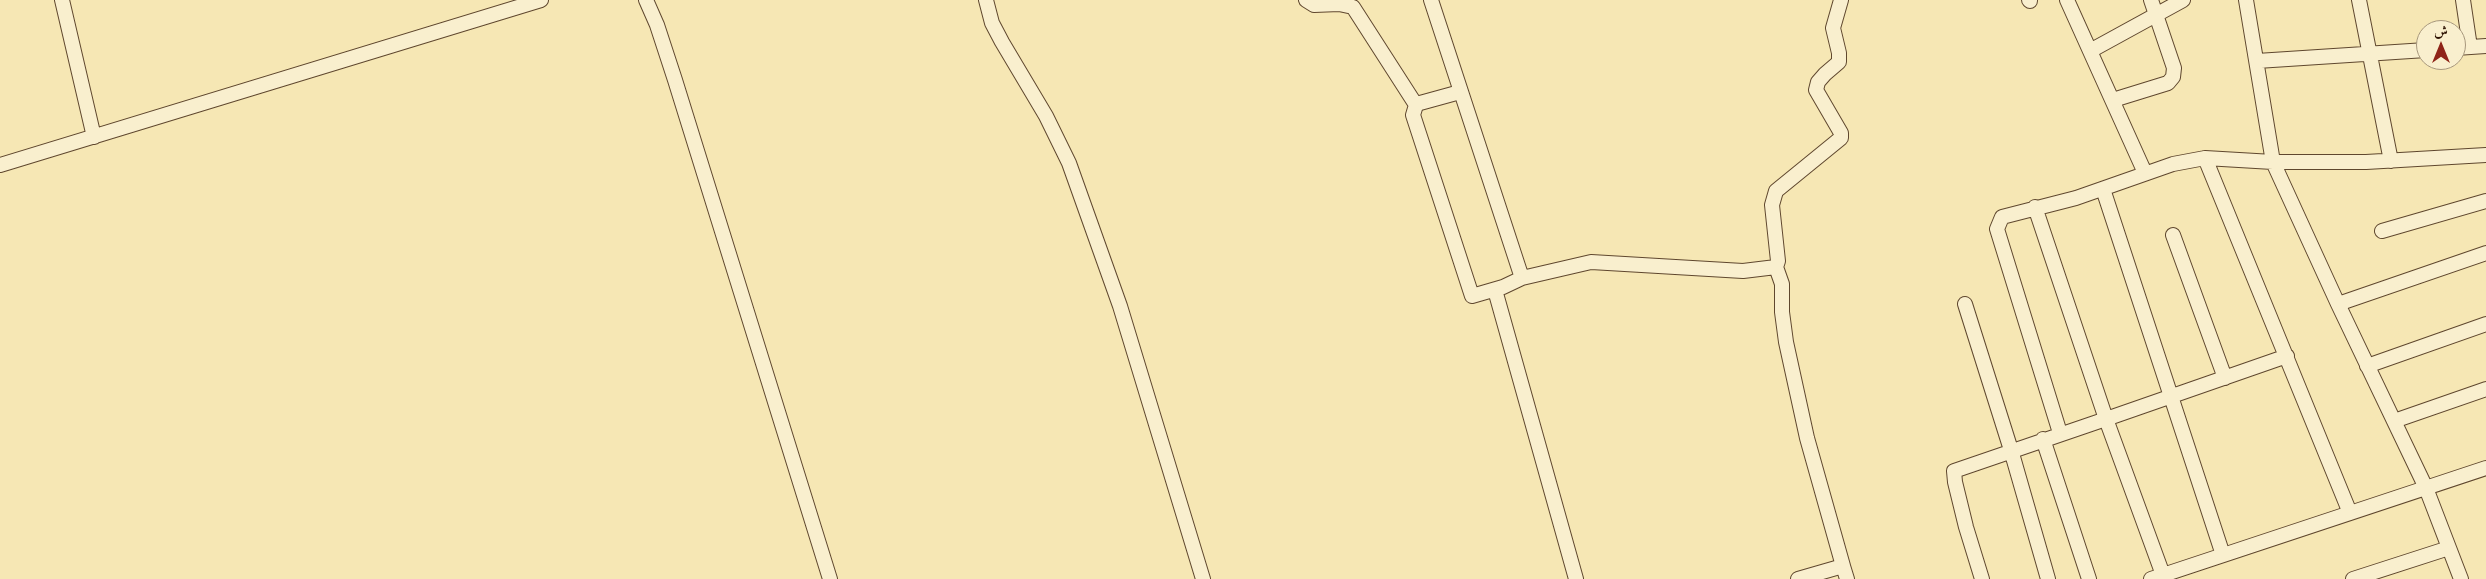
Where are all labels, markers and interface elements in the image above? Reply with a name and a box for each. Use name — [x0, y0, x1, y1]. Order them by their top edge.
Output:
north arrow — [2416, 20, 2466, 70]
text: ش — [2434, 22, 2448, 40]

